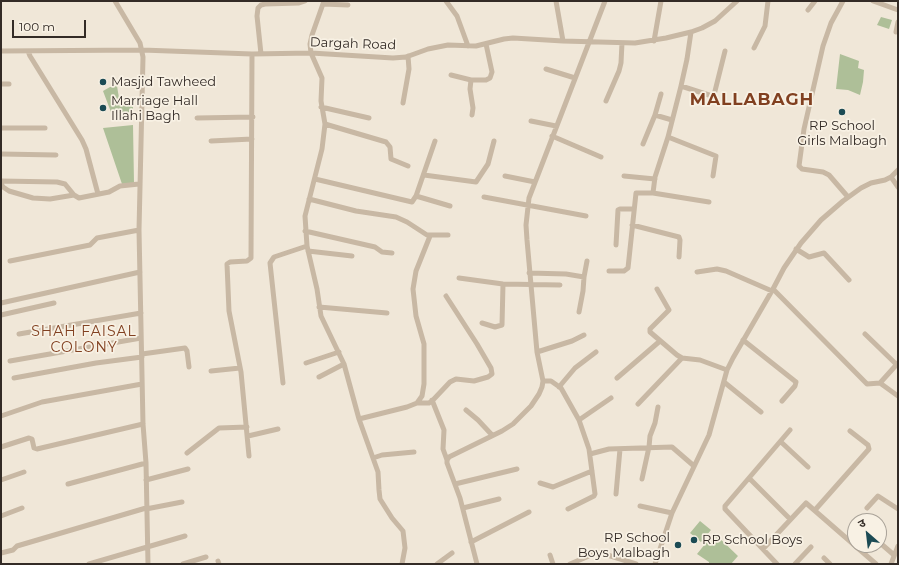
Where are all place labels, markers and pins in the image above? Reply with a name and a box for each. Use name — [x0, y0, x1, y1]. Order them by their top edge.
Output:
place label: Masjid Tawheed — [111, 74, 216, 90]
marker: Masjid Tawheed — [98, 77, 108, 87]
place label: Marriage Hall Illahi Bagh — [111, 93, 198, 124]
marker: Marriage Hall Illahi Bagh — [98, 103, 108, 113]
marker: RP School Girls Malbagh — [837, 107, 847, 117]
place label: RP School Girls Malbagh — [797, 118, 887, 149]
place label: RP School Boys Malbagh — [578, 530, 670, 561]
place label: RP School Boys — [702, 532, 802, 548]
marker: RP School Boys — [689, 535, 699, 545]
marker: RP School Boys Malbagh — [673, 540, 683, 550]

